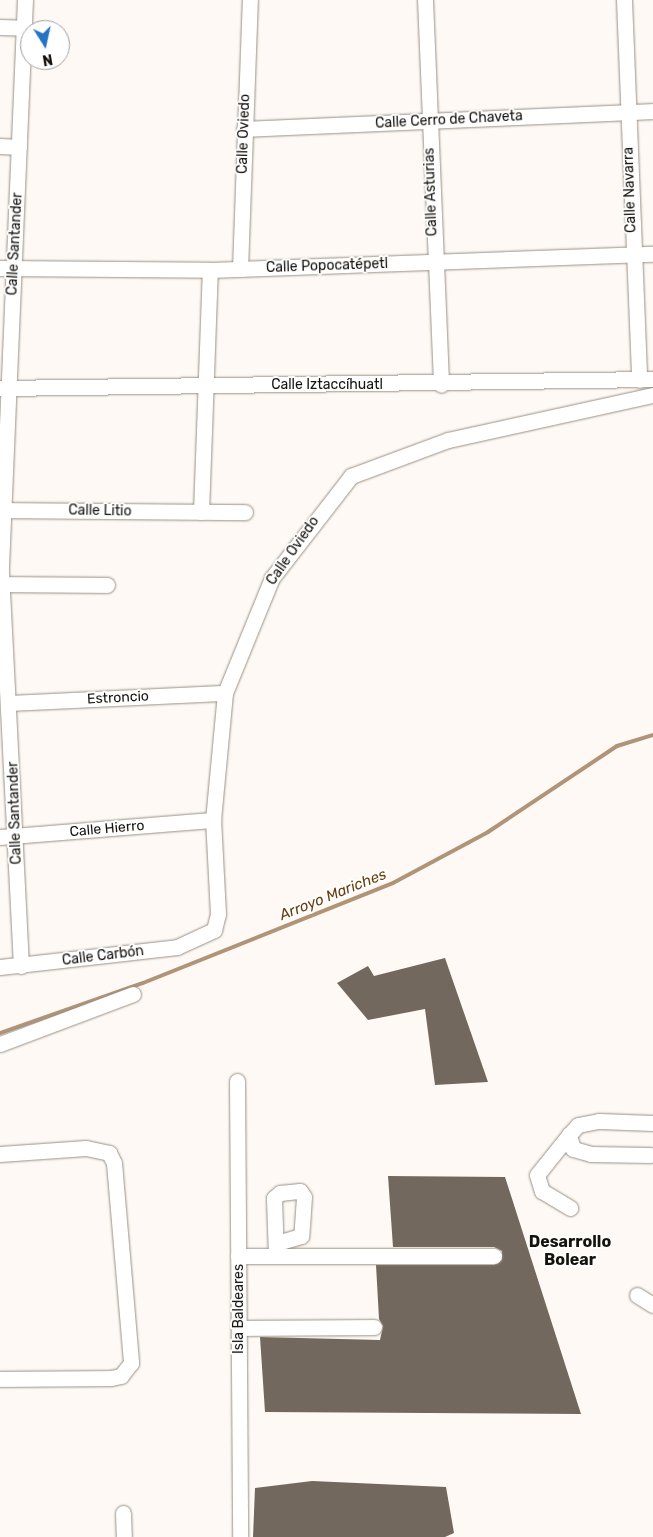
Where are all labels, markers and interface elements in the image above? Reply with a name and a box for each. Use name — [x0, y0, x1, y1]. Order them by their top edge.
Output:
north arrow — [20, 20, 70, 70]
text: N — [41, 50, 54, 69]
street label: Calle Oviedo — [234, 94, 254, 174]
street label: Calle Cerro de Chaveta — [375, 108, 523, 132]
street label: Calle Asturias — [421, 147, 441, 237]
street label: Calle Navarra — [620, 147, 640, 233]
street label: Calle Santander — [4, 192, 26, 296]
street label: Calle Popocatépetl — [266, 255, 388, 277]
street label: Calle Iztaccíhuatl — [271, 377, 383, 393]
street label: Calle Litio — [68, 502, 132, 520]
street label: Calle Oviedo — [263, 513, 323, 589]
street label: Estroncio — [87, 688, 149, 708]
street label: Calle Santander — [5, 761, 25, 865]
street label: Calle Hierro — [69, 817, 145, 841]
water label: Arroyo Mariches — [277, 865, 389, 925]
street label: Calle Carbón — [61, 943, 145, 969]
district label: Desarrollo Bolear — [529, 1232, 611, 1270]
street label: Isla Baldeares — [231, 1264, 247, 1354]

